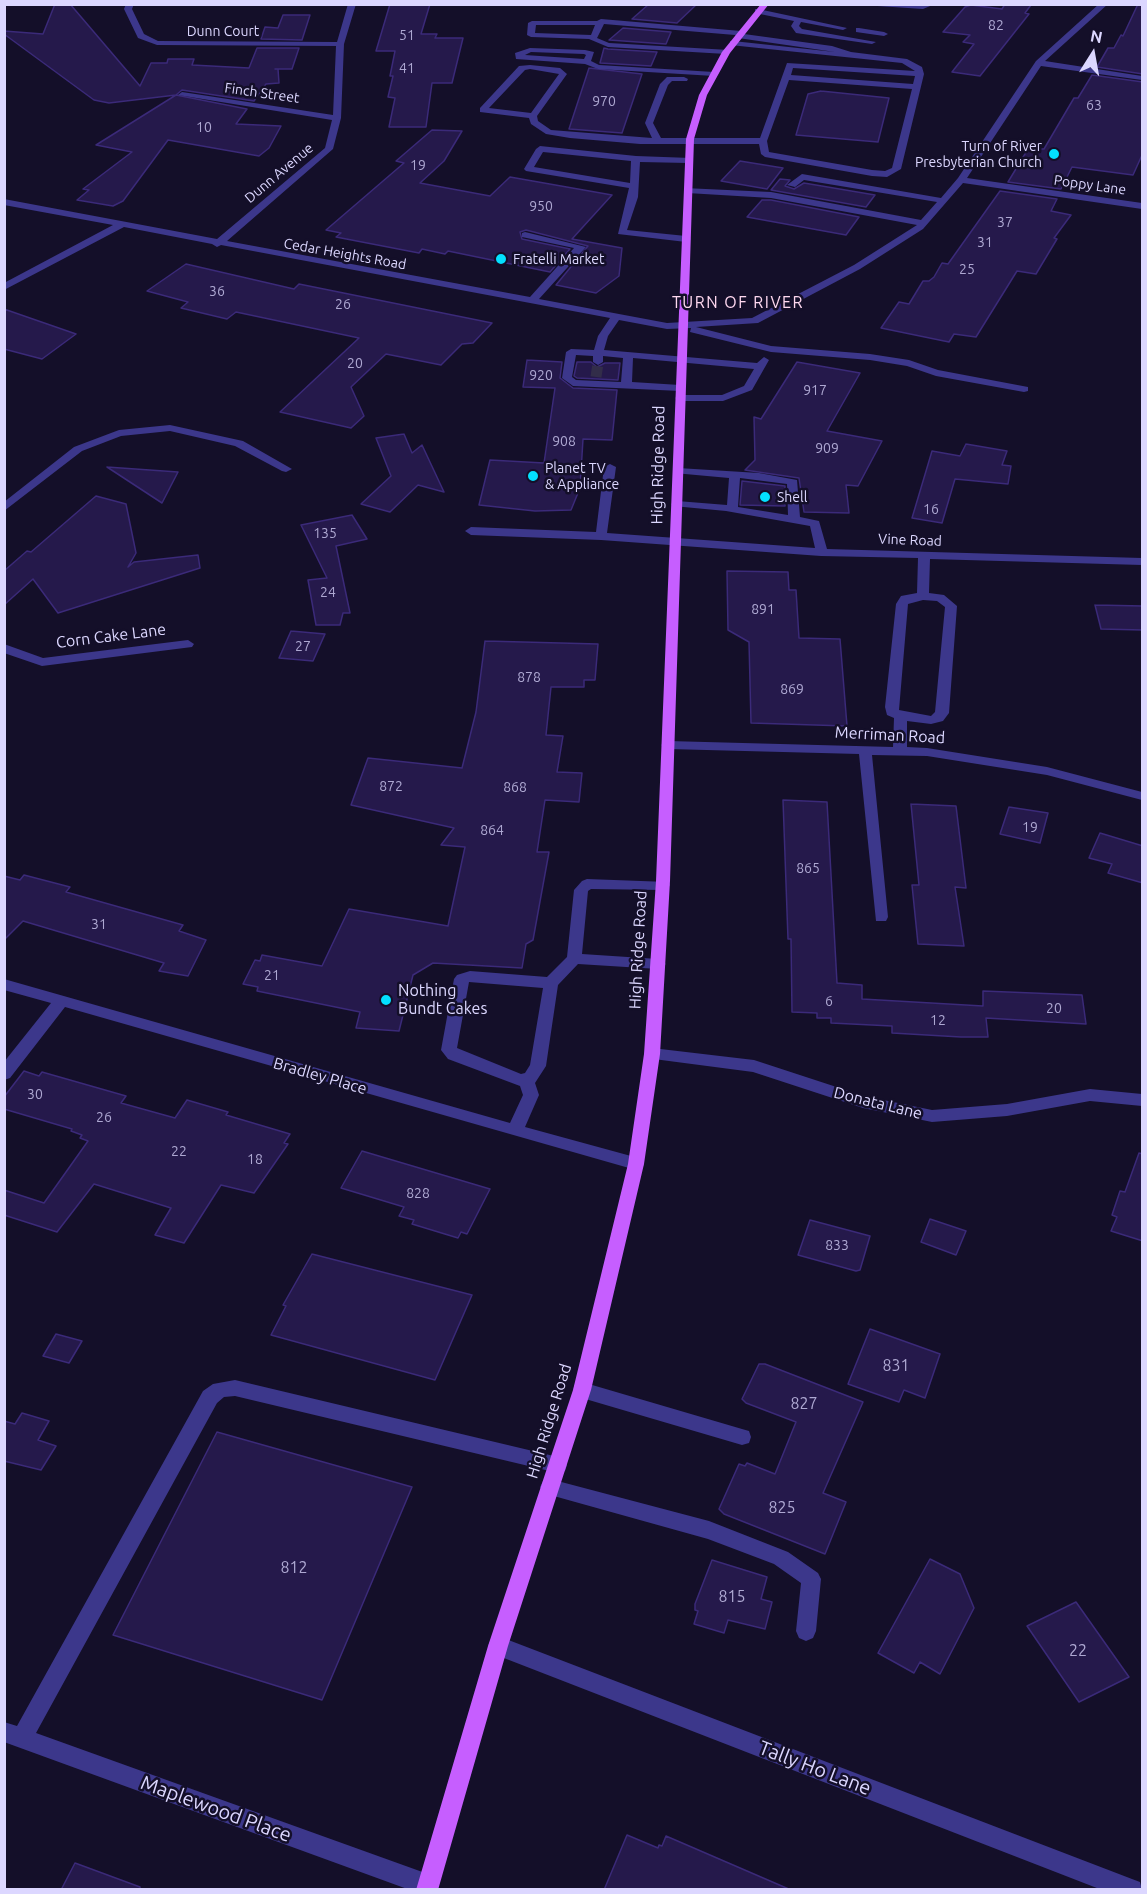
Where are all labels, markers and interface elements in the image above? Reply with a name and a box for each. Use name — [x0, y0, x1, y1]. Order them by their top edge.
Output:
house number: 82 — [988, 17, 1004, 33]
street label: Dunn Court — [187, 23, 259, 39]
north arrow — [1063, 24, 1123, 84]
text: N — [1089, 26, 1104, 46]
house number: 51 — [399, 27, 415, 43]
house number: 41 — [399, 60, 415, 76]
street label: Finch Street — [223, 79, 301, 107]
house number: 970 — [592, 93, 616, 109]
house number: 63 — [1086, 97, 1102, 113]
house number: 10 — [196, 119, 212, 135]
place label: Turn of River Presbyterian Church — [915, 138, 1042, 170]
street label: Dunn Avenue — [241, 139, 317, 207]
marker: Turn of River Presbyterian Church — [1047, 147, 1061, 161]
house number: 19 — [410, 157, 426, 173]
street label: Poppy Lane — [1053, 172, 1127, 198]
house number: 950 — [529, 198, 553, 214]
house number: 37 — [997, 214, 1013, 230]
house number: 31 — [977, 234, 993, 250]
street label: Cedar Heights Road — [282, 235, 408, 273]
place label: Fratelli Market — [513, 251, 604, 267]
marker: Fratelli Market — [494, 252, 508, 266]
house number: 25 — [959, 261, 975, 277]
house number: 36 — [209, 283, 225, 299]
district label: TURN OF RIVER — [672, 293, 804, 313]
house number: 26 — [335, 296, 351, 312]
house number: 20 — [347, 355, 363, 371]
house number: 920 — [529, 367, 553, 383]
house number: 917 — [803, 382, 827, 398]
street label: High Ridge Road — [647, 405, 669, 525]
house number: 908 — [552, 433, 576, 449]
house number: 909 — [815, 440, 839, 456]
place label: Planet TV & Appliance — [545, 460, 619, 492]
marker: Planet TV & Appliance — [526, 469, 540, 483]
place label: Shell — [777, 489, 807, 505]
marker: Shell — [758, 490, 772, 504]
house number: 16 — [923, 501, 939, 517]
house number: 135 — [313, 525, 337, 541]
street label: Vine Road — [878, 530, 942, 550]
house number: 24 — [320, 584, 336, 600]
house number: 891 — [751, 601, 775, 617]
street label: Corn Cake Lane — [55, 620, 167, 652]
house number: 27 — [295, 638, 311, 654]
house number: 878 — [517, 669, 541, 685]
house number: 869 — [780, 681, 804, 697]
street label: Merriman Road — [834, 723, 946, 747]
house number: 872 — [379, 778, 403, 794]
house number: 868 — [503, 779, 527, 795]
house number: 19 — [1022, 819, 1038, 835]
house number: 864 — [480, 822, 504, 838]
house number: 865 — [796, 860, 820, 876]
street label: High Ridge Road — [625, 890, 651, 1010]
house number: 31 — [91, 916, 107, 932]
house number: 21 — [264, 967, 280, 983]
place label: Nothing Bundt Cakes — [398, 981, 487, 1019]
marker: Nothing Bundt Cakes — [379, 993, 393, 1007]
house number: 6 — [825, 993, 833, 1009]
house number: 20 — [1046, 1000, 1062, 1016]
house number: 12 — [930, 1012, 946, 1028]
street label: Bradley Place — [271, 1053, 369, 1099]
street label: Donata Lane — [832, 1083, 924, 1123]
house number: 30 — [27, 1086, 43, 1102]
house number: 26 — [96, 1109, 112, 1125]
house number: 22 — [171, 1143, 187, 1159]
house number: 18 — [247, 1151, 263, 1167]
house number: 828 — [406, 1185, 430, 1201]
house number: 833 — [825, 1237, 849, 1253]
house number: 831 — [882, 1356, 910, 1376]
street label: High Ridge Road — [522, 1361, 576, 1481]
house number: 827 — [790, 1394, 818, 1414]
house number: 825 — [768, 1498, 796, 1518]
house number: 812 — [280, 1558, 308, 1578]
house number: 815 — [718, 1587, 746, 1607]
house number: 22 — [1069, 1641, 1087, 1661]
street label: Tally Ho Lane — [755, 1736, 875, 1800]
street label: Maplewood Place — [137, 1771, 295, 1847]

